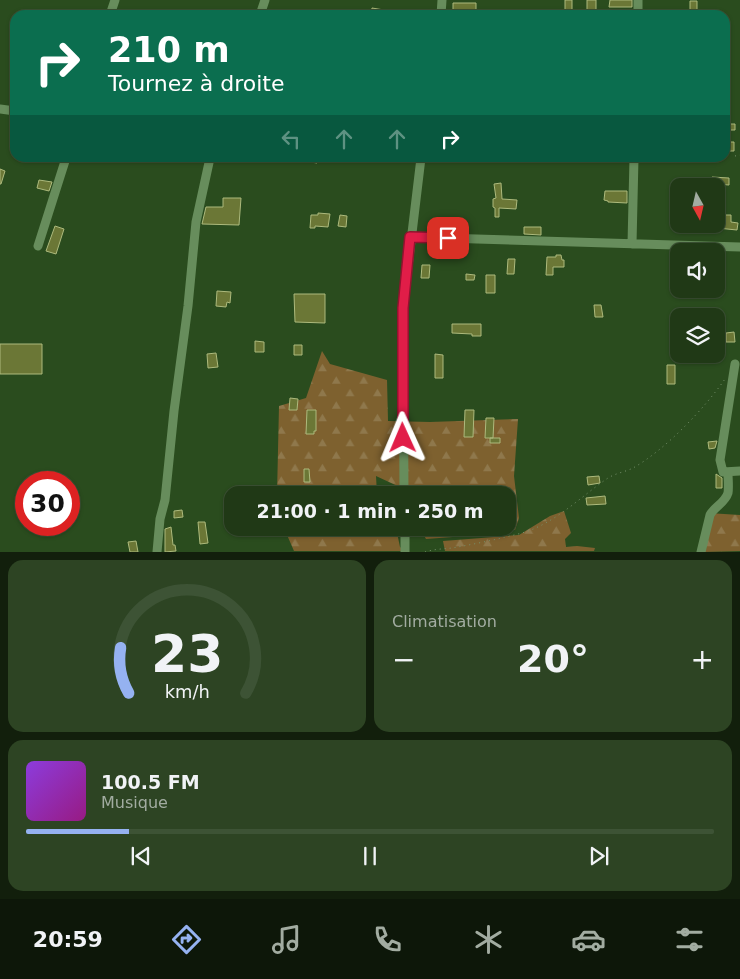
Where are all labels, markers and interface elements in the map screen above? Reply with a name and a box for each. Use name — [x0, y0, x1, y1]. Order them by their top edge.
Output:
icon: right — [25, 30, 90, 95]
text: 210 m — [108, 30, 230, 70]
text: Tournez à droite — [108, 71, 285, 96]
icon: left — [277, 125, 305, 153]
icon: ahead — [330, 125, 358, 153]
icon: ahead — [383, 125, 411, 153]
icon: right — [436, 125, 464, 153]
north arrow — [670, 178, 725, 232]
map controls — [670, 178, 725, 363]
pin — [427, 217, 469, 259]
icon: arrive — [434, 224, 462, 252]
button: sound — [670, 243, 725, 298]
button: layers — [670, 308, 725, 363]
position arrow — [376, 411, 428, 463]
speed limit sign: 30 — [15, 471, 80, 536]
text: 21:00 · 1 min · 250 m — [256, 500, 484, 522]
text: Climatisation — [392, 612, 497, 631]
text: 23 — [151, 624, 223, 684]
text: 20° — [517, 637, 589, 681]
text: − — [392, 643, 415, 676]
text: + — [691, 643, 714, 676]
text: km/h — [164, 681, 210, 702]
text: 100.5 FM — [101, 771, 200, 793]
text: Musique — [101, 793, 168, 812]
icon: previous — [127, 842, 155, 870]
icon: pause — [356, 842, 384, 870]
icon: next — [585, 842, 613, 870]
icon: directions — [169, 922, 204, 957]
icon: music — [269, 922, 304, 957]
icon: phone — [370, 922, 405, 957]
icon: climate — [471, 922, 506, 957]
icon: car — [571, 922, 606, 957]
icon: filters — [672, 922, 707, 957]
text: 20:59 — [33, 927, 103, 952]

